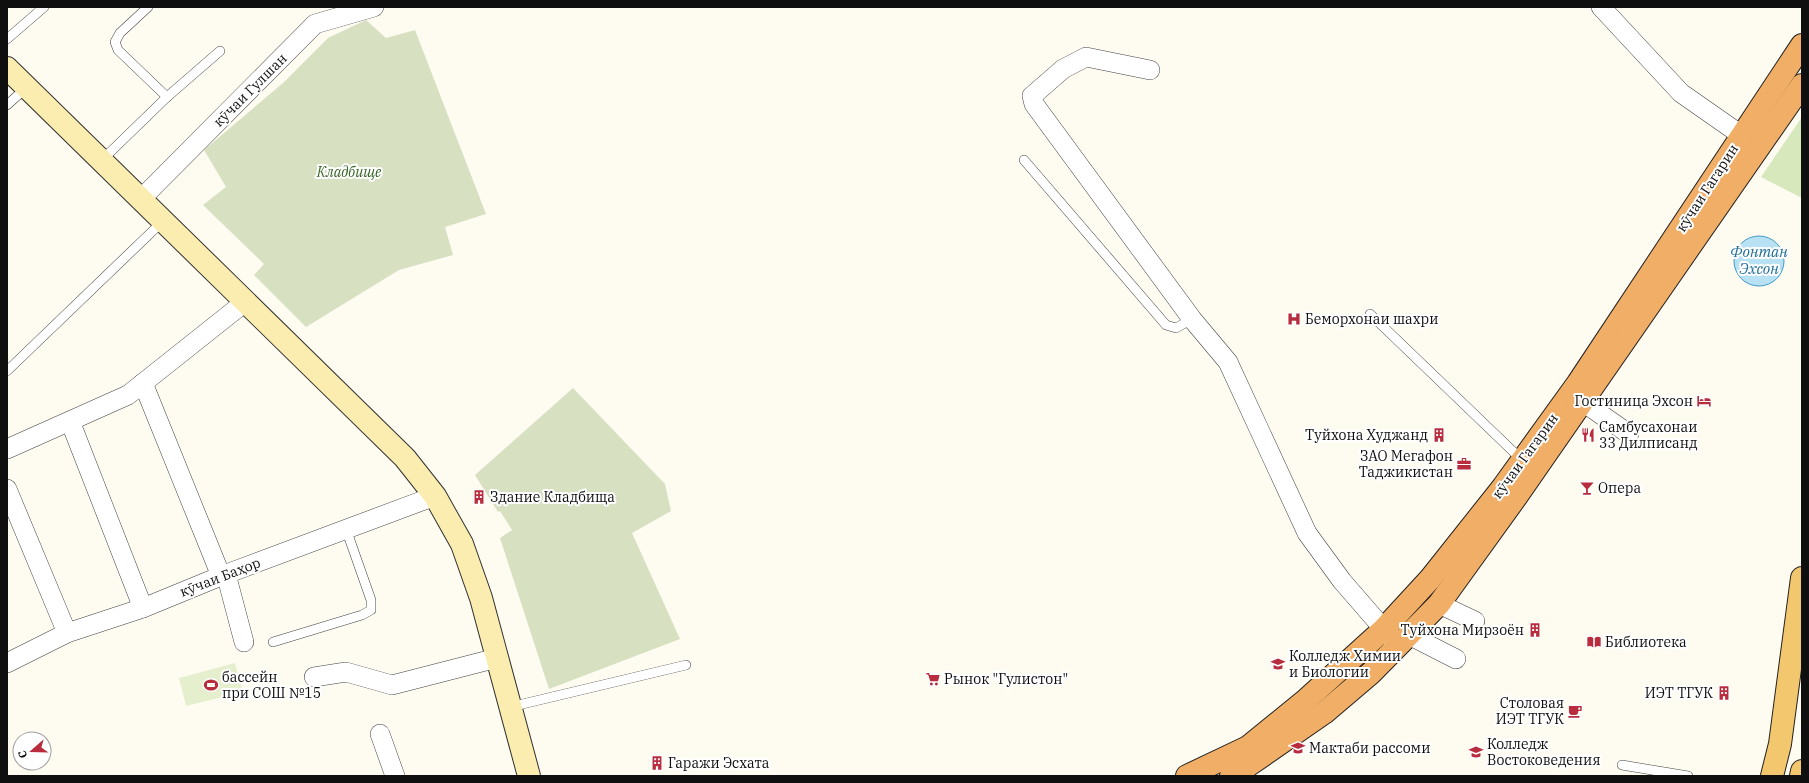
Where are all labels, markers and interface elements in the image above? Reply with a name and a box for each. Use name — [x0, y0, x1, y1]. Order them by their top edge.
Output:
street label: кӯчаи Гулшан — [209, 49, 291, 131]
street label: кӯчаи Гагарин — [1672, 141, 1742, 235]
park label: Кладбище — [316, 163, 382, 181]
water label: Фонтан Эхсон — [1730, 242, 1788, 278]
place label: Беморхонаи шахри — [1305, 310, 1438, 328]
hospital icon: Беморхонаи шахри — [1286, 311, 1302, 327]
place label: Гостиница Эхсон — [1574, 392, 1693, 410]
hotel icon: Гостиница Эхсон — [1696, 393, 1712, 409]
street label: кӯчаи Гагарин — [1488, 410, 1562, 502]
place label: Самбусахонаи 33 Дилписанд — [1599, 418, 1698, 452]
place label: Туйхона Худжанд — [1305, 426, 1428, 444]
building icon: Туйхона Худжанд — [1431, 427, 1447, 443]
restaurant icon: Самбусахонаи 33 Дилписанд — [1580, 427, 1596, 443]
place label: ЗАО Мегафон Таджикистан — [1359, 447, 1453, 481]
office icon: ЗАО Мегафон Таджикистан — [1456, 456, 1472, 472]
place label: Опера — [1598, 479, 1642, 497]
bar icon: Опера — [1579, 480, 1595, 496]
place label: Здание Кладбища — [490, 488, 615, 506]
building icon: Здание Кладбища — [471, 489, 487, 505]
street label: кӯчаи Баҳор — [177, 553, 263, 601]
place label: Туйхона Мирзоён — [1401, 621, 1524, 639]
building icon: Туйхона Мирзоён — [1527, 622, 1543, 638]
place label: Библиотека — [1605, 633, 1687, 651]
library icon: Библиотека — [1586, 634, 1602, 650]
place label: Колледж Химии и Биологии — [1289, 647, 1401, 681]
school or university icon: Колледж Химии и Биологии — [1270, 656, 1286, 672]
place label: бассейн при СОШ №15 — [222, 668, 321, 702]
place label: Рынок "Гулистон" — [944, 670, 1068, 688]
supermarket icon: Рынок "Гулистон" — [925, 671, 941, 687]
sports icon: бассейн при СОШ №15 — [203, 677, 219, 693]
place label: ИЭТ ТГУК — [1645, 684, 1713, 702]
building icon: ИЭТ ТГУК — [1716, 685, 1732, 701]
place label: Столовая ИЭТ ТГУК — [1496, 694, 1564, 728]
cafe icon: Столовая ИЭТ ТГУК — [1567, 703, 1583, 719]
north arrow — [12, 731, 52, 771]
place label: Колледж Востоковедения — [1487, 735, 1600, 769]
place label: Мактаби рассоми — [1309, 739, 1430, 757]
school or university icon: Мактаби рассоми — [1290, 740, 1306, 756]
school or university icon: Колледж Востоковедения — [1468, 744, 1484, 760]
text: С — [15, 749, 30, 760]
place label: Гаражи Эсхата — [668, 754, 770, 772]
building icon: Гаражи Эсхата — [649, 755, 665, 771]

